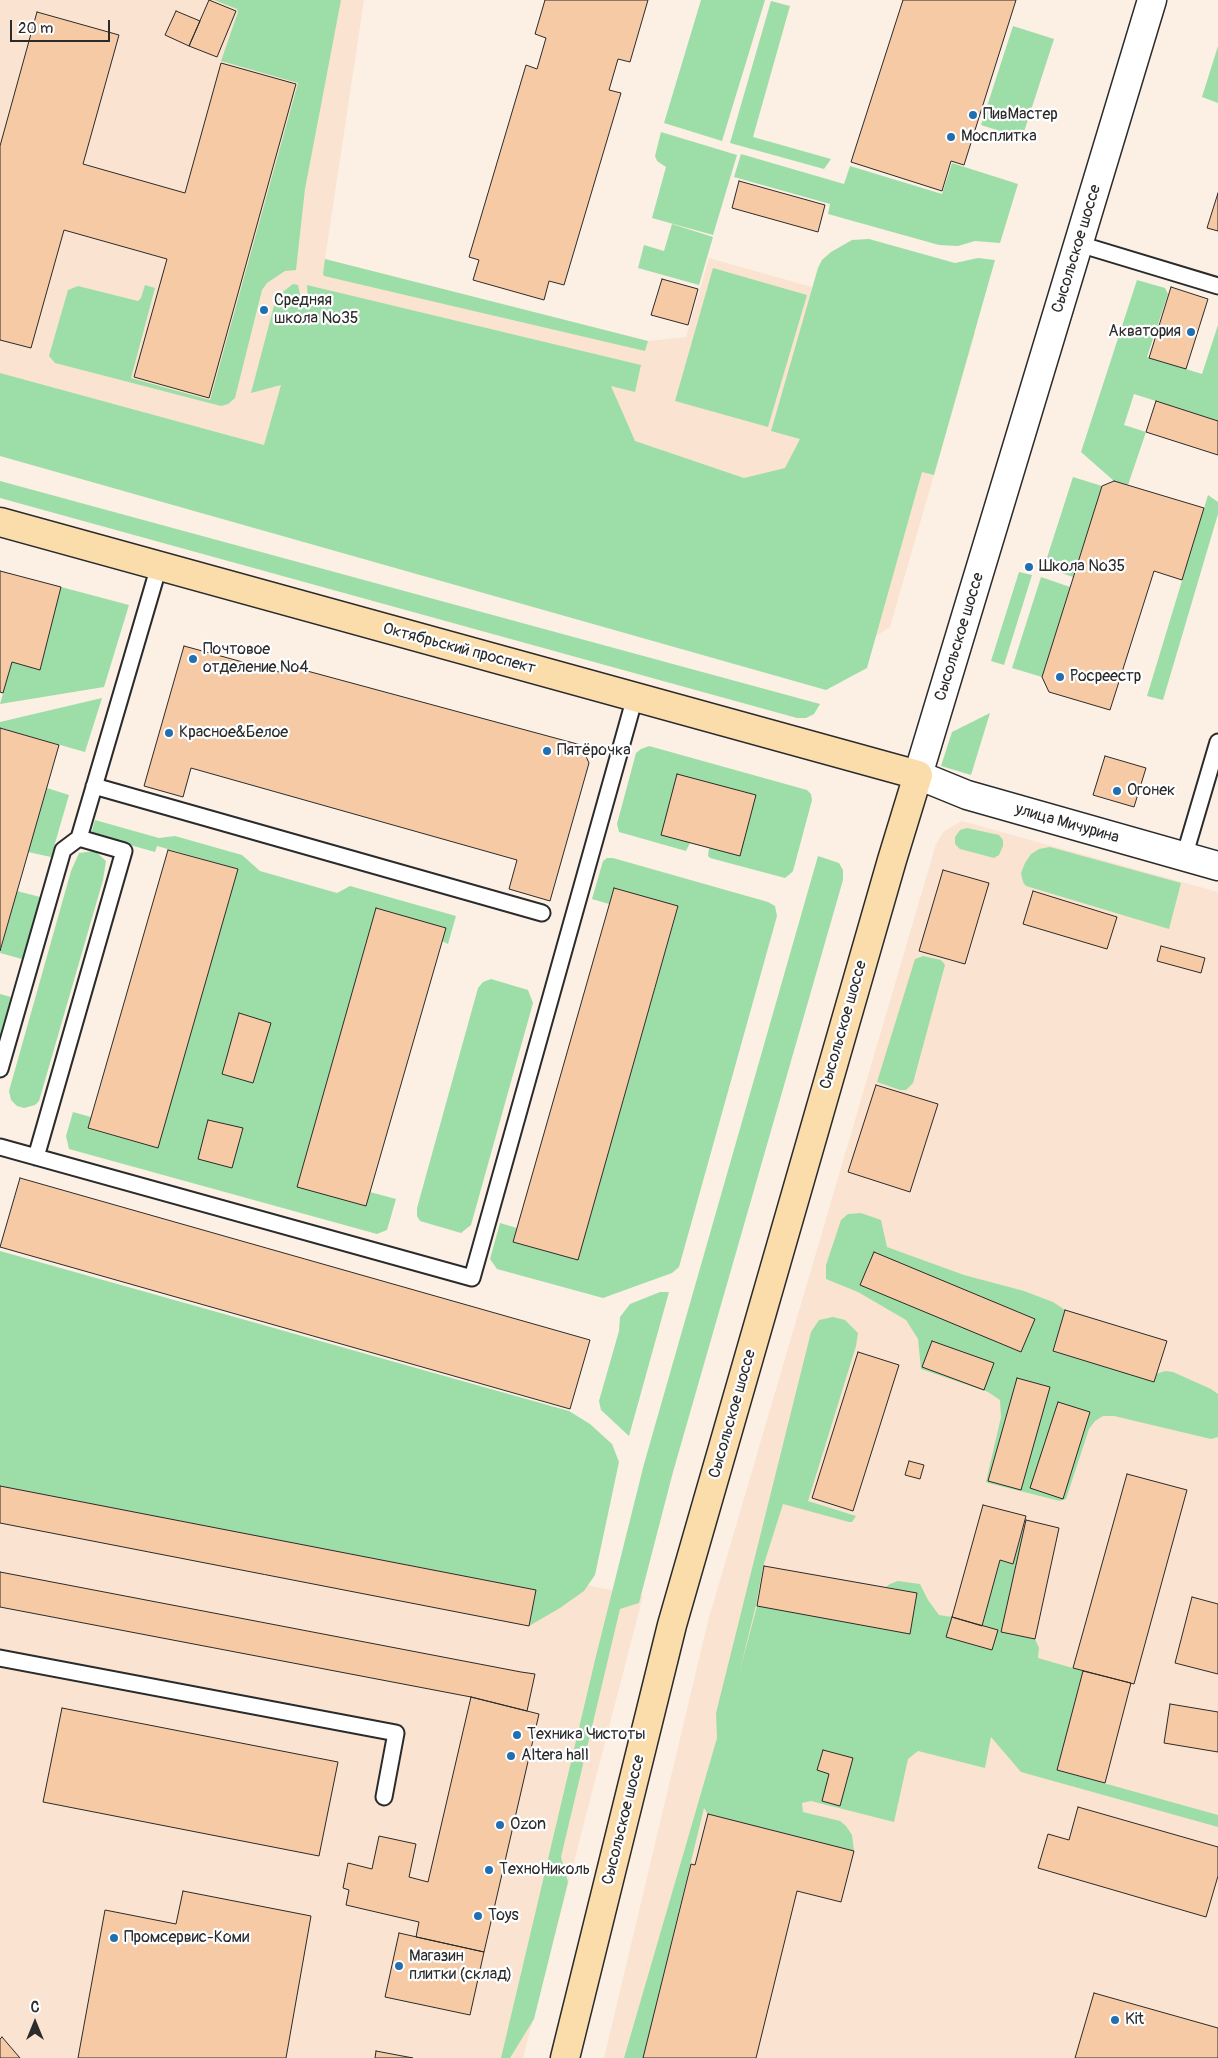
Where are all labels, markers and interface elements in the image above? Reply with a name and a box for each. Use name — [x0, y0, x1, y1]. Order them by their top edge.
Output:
scale bar — [12, 10, 112, 42]
text: 20 m — [18, 19, 53, 38]
place label: ПивМастер — [983, 105, 1058, 125]
marker: ПивМастер — [967, 109, 979, 121]
place label: Мосплитка — [961, 127, 1037, 147]
marker: Мосплитка — [945, 131, 957, 143]
street label: Сысольское шоссе — [1048, 183, 1106, 315]
place label: Средняя школа №35 — [274, 291, 359, 329]
marker: Средняя школа №35 — [258, 304, 270, 316]
place label: Акватория — [1108, 322, 1181, 342]
marker: Акватория — [1185, 326, 1197, 338]
place label: Школа №35 — [1039, 557, 1125, 577]
marker: Школа №35 — [1023, 561, 1035, 573]
street label: Сысольское шоссе — [931, 571, 989, 703]
street label: Октябрьский проспект — [380, 619, 538, 679]
place label: Почтовое отделение №4 — [203, 640, 309, 678]
marker: Почтовое отделение №4 — [187, 653, 199, 665]
place label: Росреестр — [1070, 667, 1141, 687]
marker: Росреестр — [1054, 671, 1066, 683]
place label: Красное&Белое — [179, 723, 288, 743]
marker: Красное&Белое — [163, 727, 175, 739]
place label: Пятёрочка — [557, 741, 631, 761]
marker: Пятёрочка — [541, 745, 553, 757]
place label: Огонек — [1127, 781, 1175, 801]
marker: Огонек — [1111, 785, 1123, 797]
street label: улица Мичурина — [1013, 800, 1121, 848]
street label: Сысольское шоссе — [816, 958, 872, 1092]
street label: Сысольское шоссе — [705, 1347, 761, 1481]
place label: Техника Чистоты — [527, 1725, 645, 1745]
marker: Техника Чистоты — [511, 1729, 523, 1741]
place label: Altera hall — [521, 1746, 589, 1766]
marker: Altera hall — [505, 1750, 517, 1762]
street label: Сысольское шоссе — [599, 1753, 649, 1887]
place label: Ozon — [510, 1815, 546, 1835]
marker: Ozon — [494, 1819, 506, 1831]
place label: ТехноНиколь — [499, 1860, 590, 1880]
marker: ТехноНиколь — [483, 1864, 495, 1876]
place label: Toys — [488, 1906, 519, 1926]
marker: Toys — [472, 1910, 484, 1922]
place label: Промсервис-Коми — [124, 1928, 249, 1948]
marker: Промсервис-Коми — [108, 1932, 120, 1944]
place label: Магазин плитки (склад) — [409, 1947, 512, 1985]
marker: Магазин плитки (склад) — [393, 1960, 405, 1972]
north arrow — [10, 1998, 60, 2048]
text: С — [31, 1999, 39, 2016]
place label: Kit — [1125, 2010, 1144, 2030]
marker: Kit — [1109, 2014, 1121, 2026]

